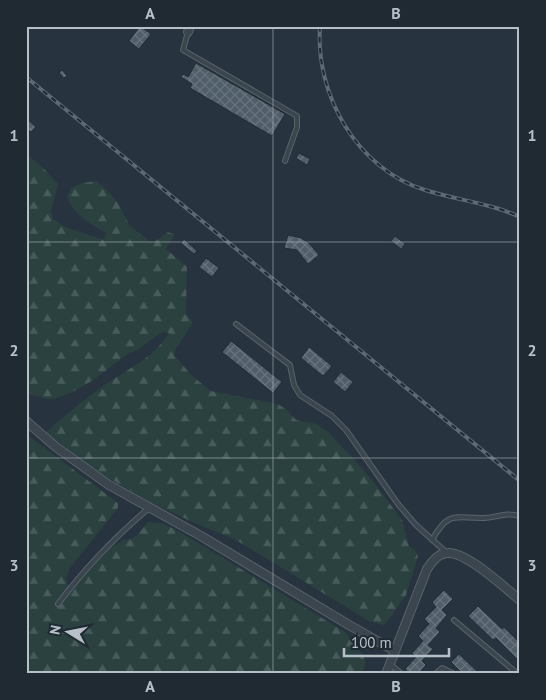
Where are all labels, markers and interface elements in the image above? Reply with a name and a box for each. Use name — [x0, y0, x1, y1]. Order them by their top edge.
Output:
text: A — [145, 3, 155, 23]
text: B — [391, 3, 401, 23]
text: 1 — [9, 125, 19, 145]
text: 1 — [527, 125, 537, 145]
text: 2 — [9, 340, 19, 360]
text: 2 — [527, 340, 537, 360]
text: 3 — [9, 555, 19, 575]
text: 3 — [527, 555, 537, 575]
north arrow — [42, 608, 92, 658]
text: N — [46, 624, 65, 636]
scale bar — [344, 625, 448, 657]
text: 100 m — [351, 633, 392, 652]
text: A — [145, 676, 155, 696]
text: B — [391, 676, 401, 696]

